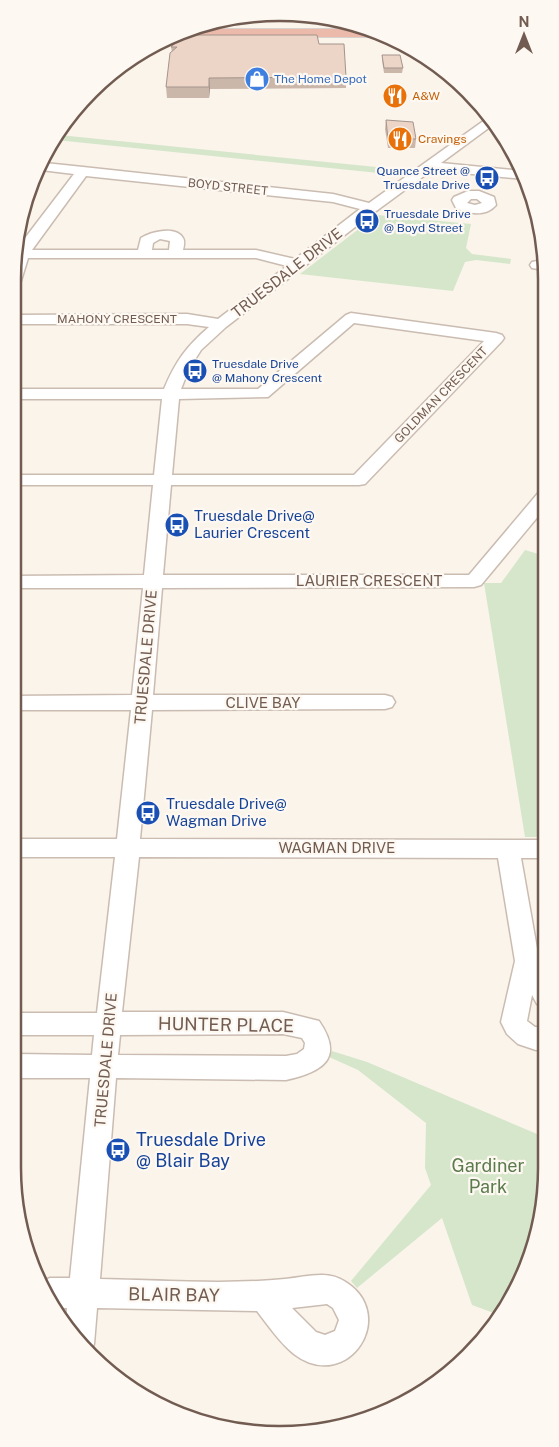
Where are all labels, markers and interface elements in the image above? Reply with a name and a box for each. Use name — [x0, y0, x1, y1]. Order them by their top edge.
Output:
north arrow — [499, 10, 549, 60]
text: N — [519, 14, 529, 30]
shop icon: The Home Depot — [244, 66, 270, 92]
place label: The Home Depot — [274, 72, 367, 86]
restaurant icon: A&W — [382, 83, 408, 109]
place label: A&W — [412, 89, 440, 103]
restaurant icon: Cravings — [387, 126, 413, 152]
place label: Cravings — [418, 132, 467, 146]
place label: Quance Street @ Truesdale Drive — [377, 164, 470, 192]
bus stop icon: Quance Street @ Truesdale Drive — [474, 165, 500, 191]
street label: BOYD STREET — [187, 176, 269, 198]
place label: Truesdale Drive @ Boyd Street — [384, 207, 471, 235]
bus stop icon: Truesdale Drive @ Boyd Street — [354, 208, 380, 234]
street label: TRUESDALE DRIVE — [228, 224, 345, 321]
street label: MAHONY CRESCENT — [57, 312, 177, 326]
street label: GOLDMAN CRESCENT — [392, 344, 490, 446]
place label: Truesdale Drive @ Mahony Crescent — [212, 357, 322, 385]
bus stop icon: Truesdale Drive @ Mahony Crescent — [182, 358, 208, 384]
place label: Truesdale Drive@ Laurier Crescent — [194, 507, 315, 541]
bus stop icon: Truesdale Drive@ Laurier Crescent — [164, 512, 190, 538]
street label: LAURIER CRESCENT — [296, 572, 442, 589]
street label: TRUESDALE DRIVE — [131, 589, 160, 725]
street label: CLIVE BAY — [226, 694, 300, 711]
place label: Truesdale Drive@ Wagman Drive — [166, 795, 287, 829]
bus stop icon: Truesdale Drive@ Wagman Drive — [135, 800, 161, 826]
street label: WAGMAN DRIVE — [279, 839, 395, 856]
street label: TRUESDALE DRIVE — [91, 992, 120, 1128]
street label: HUNTER PLACE — [158, 1013, 294, 1036]
place label: Truesdale Drive @ Blair Bay — [136, 1129, 266, 1171]
bus stop icon: Truesdale Drive @ Blair Bay — [105, 1137, 131, 1163]
park label: Gardiner Park — [451, 1155, 525, 1197]
street label: BLAIR BAY — [128, 1283, 220, 1306]

